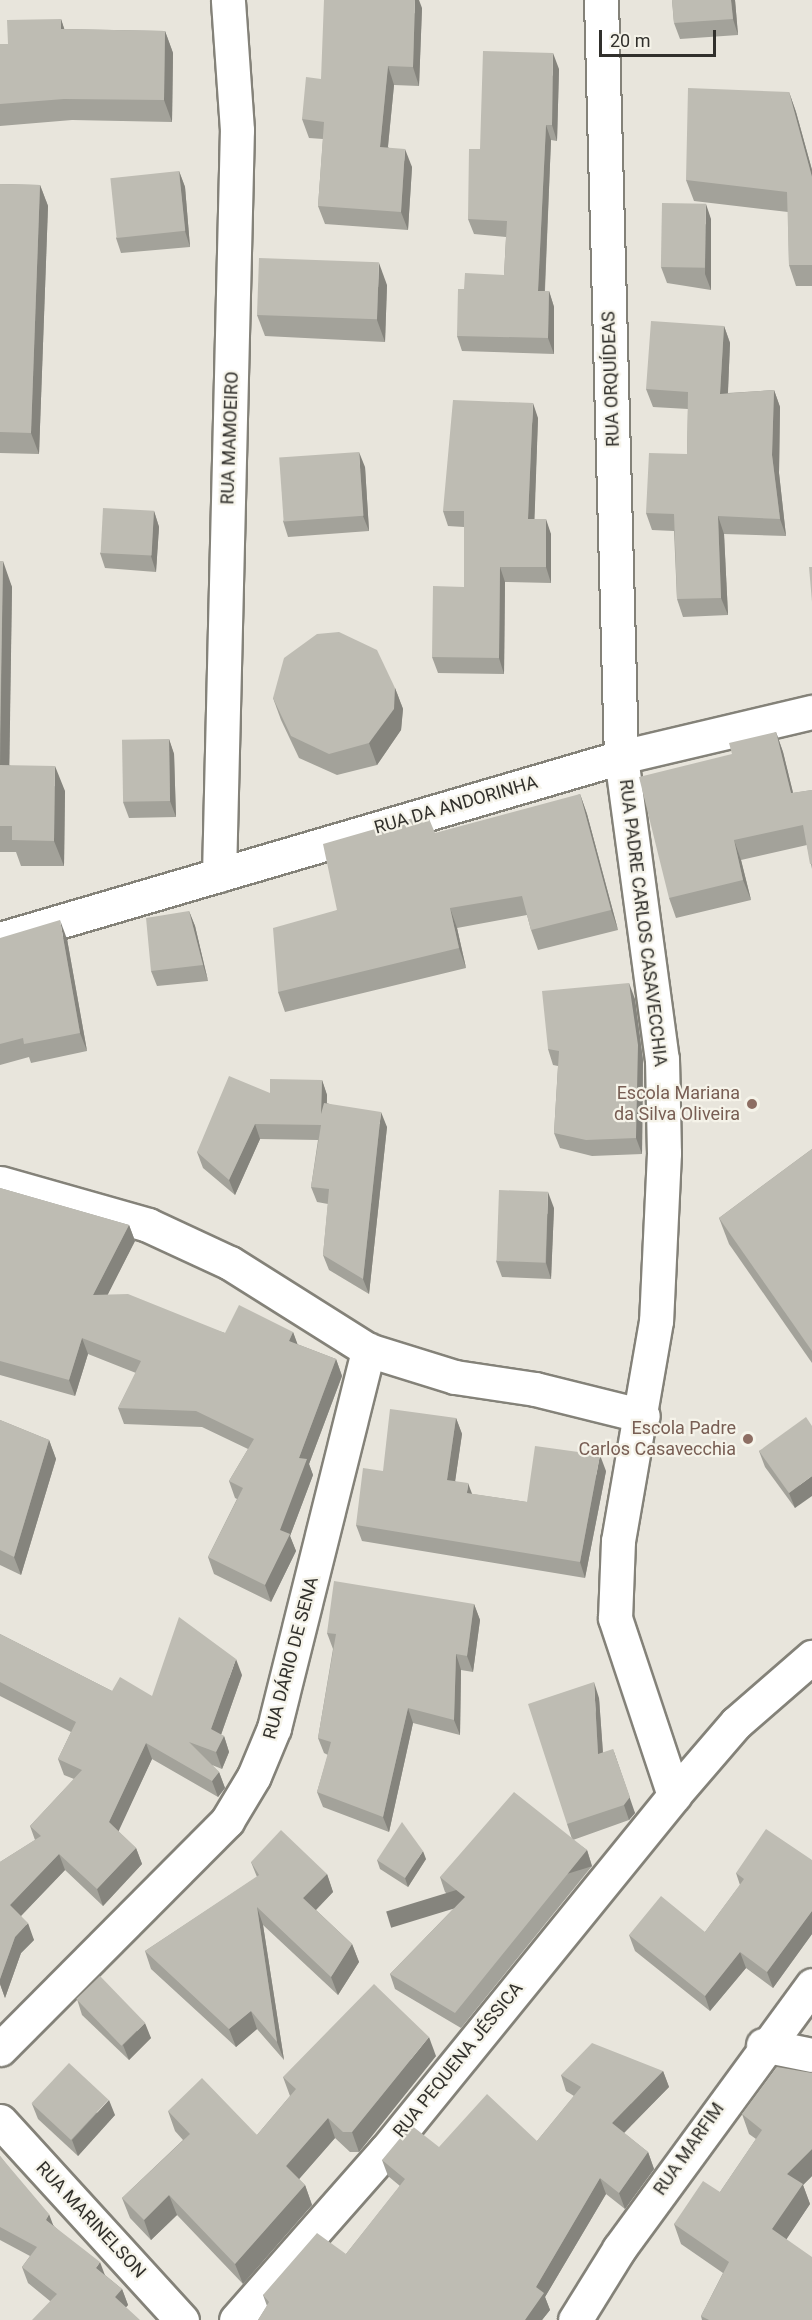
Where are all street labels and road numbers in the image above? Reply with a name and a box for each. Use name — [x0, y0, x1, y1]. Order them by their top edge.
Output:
street label: RUA ORQUÍDEAS — [598, 311, 624, 447]
street label: RUA MAMOEIRO — [217, 371, 243, 505]
street label: RUA DA ANDORINHA — [372, 771, 540, 839]
street label: RUA PADRE CARLOS CASAVECCHIA — [615, 778, 671, 1068]
street label: RUA DÁRIO DE SENA — [259, 1574, 323, 1742]
street label: RUA PEQUENA JÉSSICA — [389, 1978, 527, 2142]
street label: RUA MARFIM — [649, 2099, 729, 2199]
street label: RUA MARINELSON — [32, 2157, 150, 2283]

